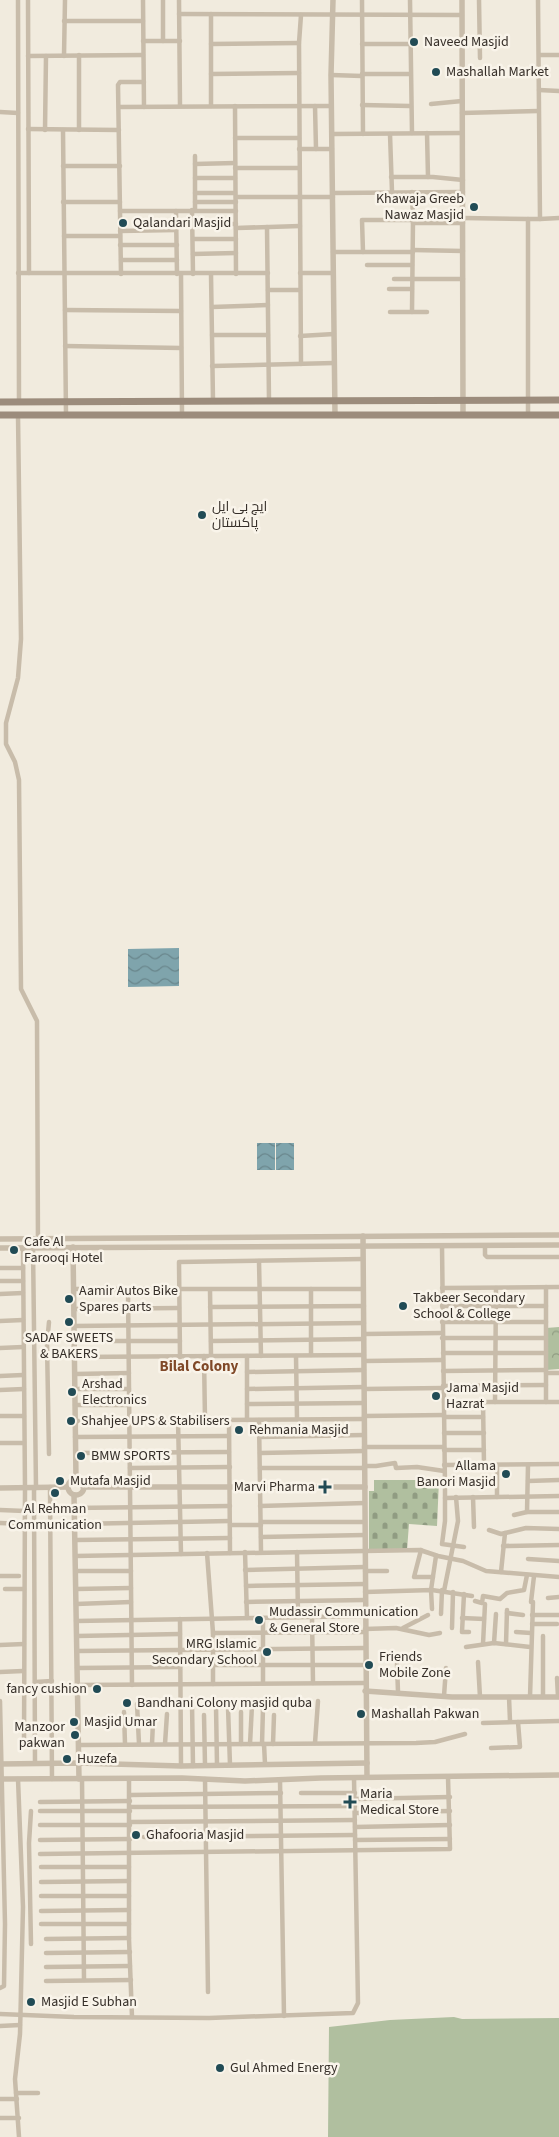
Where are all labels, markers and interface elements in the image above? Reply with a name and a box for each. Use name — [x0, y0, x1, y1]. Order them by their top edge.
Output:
place label: Naveed Masjid — [424, 32, 509, 52]
marker: Naveed Masjid — [408, 36, 420, 48]
place label: Mashallah Market — [446, 62, 549, 82]
marker: Mashallah Market — [430, 66, 442, 78]
place label: Khawaja Greeb Nawaz Masjid — [376, 189, 464, 225]
marker: Khawaja Greeb Nawaz Masjid — [468, 201, 480, 213]
place label: Qalandari Masjid — [133, 213, 231, 233]
marker: Qalandari Masjid — [117, 217, 129, 229]
place label: ایچ بی ایل پاکستان — [212, 497, 267, 533]
marker: ایچ بی ایل پاکستان — [196, 509, 208, 521]
place label: Cafe Al Farooqi Hotel — [24, 1232, 103, 1268]
marker: Cafe Al Farooqi Hotel — [8, 1244, 20, 1256]
place label: Aamir Autos Bike Spares parts — [79, 1281, 178, 1317]
place label: Takbeer Secondary School & College — [413, 1288, 526, 1324]
marker: Aamir Autos Bike Spares parts — [63, 1293, 75, 1305]
marker: Takbeer Secondary School & College — [397, 1300, 409, 1312]
marker: SADAF SWEETS & BAKERS — [63, 1316, 75, 1328]
place label: SADAF SWEETS & BAKERS — [25, 1328, 113, 1364]
district label: Bilal Colony — [160, 1356, 239, 1377]
place label: Arshad Electronics — [82, 1374, 147, 1410]
place label: Jama Masjid Hazrat — [446, 1378, 519, 1414]
marker: Arshad Electronics — [66, 1386, 78, 1398]
marker: Jama Masjid Hazrat — [430, 1390, 442, 1402]
place label: Shahjee UPS & Stabilisers — [81, 1411, 230, 1431]
marker: Shahjee UPS & Stabilisers — [65, 1415, 77, 1427]
place label: Rehmania Masjid — [249, 1420, 349, 1440]
marker: Rehmania Masjid — [233, 1424, 245, 1436]
place label: BMW SPORTS — [91, 1446, 170, 1466]
marker: BMW SPORTS — [75, 1450, 87, 1462]
place label: Allama Banori Masjid — [417, 1456, 496, 1492]
marker: Allama Banori Masjid — [500, 1468, 512, 1480]
place label: Mutafa Masjid — [70, 1471, 151, 1491]
marker: Mutafa Masjid — [54, 1475, 66, 1487]
place label: Marvi Pharma — [234, 1477, 315, 1497]
marker: Marvi Pharma — [319, 1481, 331, 1493]
marker: Al Rehman Communication — [49, 1487, 61, 1499]
place label: Al Rehman Communication — [8, 1499, 102, 1535]
place label: Mudassir Communication & General Store — [269, 1602, 419, 1638]
marker: Mudassir Communication & General Store — [253, 1614, 265, 1626]
place label: MRG Islamic Secondary School — [152, 1634, 258, 1670]
marker: MRG Islamic Secondary School — [261, 1646, 273, 1658]
place label: Friends Mobile Zone — [379, 1647, 451, 1683]
marker: Friends Mobile Zone — [363, 1659, 375, 1671]
place label: fancy cushion — [6, 1679, 87, 1699]
marker: fancy cushion — [91, 1683, 103, 1695]
place label: Bandhani Colony masjid quba — [137, 1693, 312, 1713]
marker: Bandhani Colony masjid quba — [121, 1697, 133, 1709]
place label: Mashallah Pakwan — [371, 1704, 479, 1724]
marker: Mashallah Pakwan — [355, 1708, 367, 1720]
place label: Masjid Umar — [84, 1712, 157, 1732]
marker: Masjid Umar — [68, 1716, 80, 1728]
place label: Manzoor pakwan — [14, 1717, 65, 1753]
marker: Manzoor pakwan — [69, 1729, 81, 1741]
place label: Huzefa — [77, 1749, 117, 1769]
marker: Huzefa — [61, 1753, 73, 1765]
place label: Maria Medical Store — [360, 1784, 439, 1820]
marker: Maria Medical Store — [344, 1796, 356, 1808]
place label: Ghafooria Masjid — [146, 1825, 244, 1845]
marker: Ghafooria Masjid — [130, 1829, 142, 1841]
place label: Masjid E Subhan — [41, 1992, 137, 2012]
marker: Masjid E Subhan — [25, 1996, 37, 2008]
place label: Gul Ahmed Energy — [230, 2058, 338, 2078]
marker: Gul Ahmed Energy — [214, 2062, 226, 2074]

